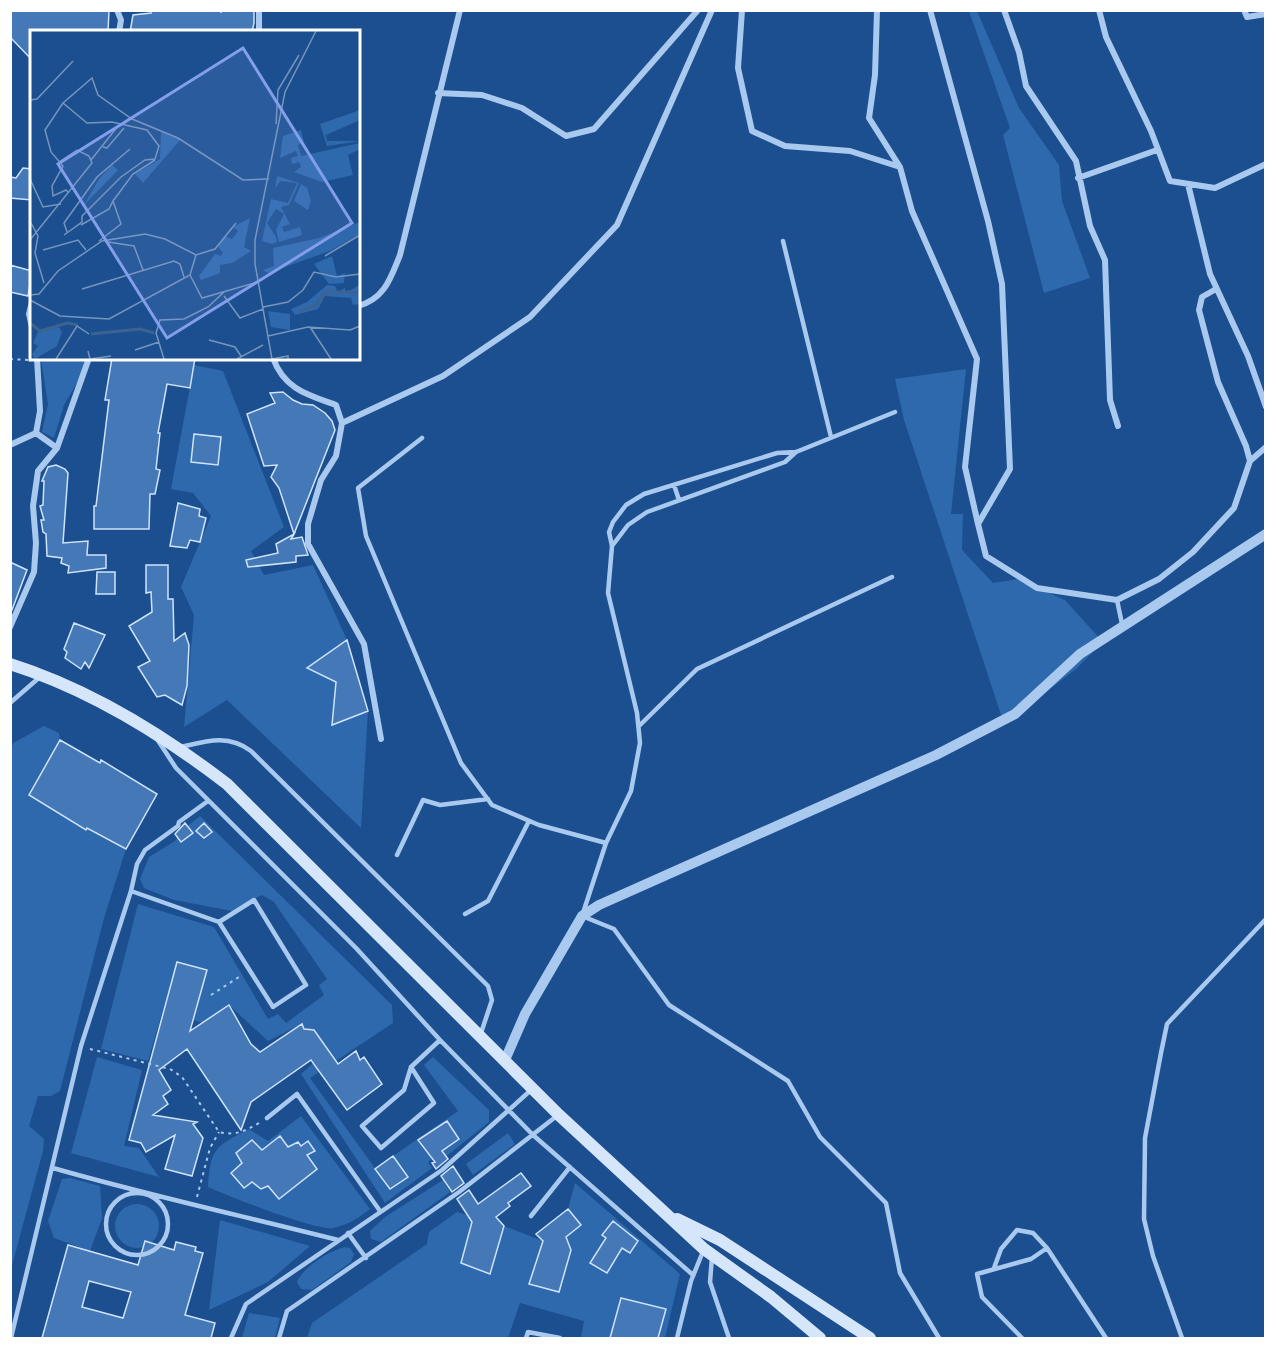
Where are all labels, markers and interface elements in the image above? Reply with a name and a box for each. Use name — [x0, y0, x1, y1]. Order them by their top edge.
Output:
inset map — [30, 30, 360, 360]

